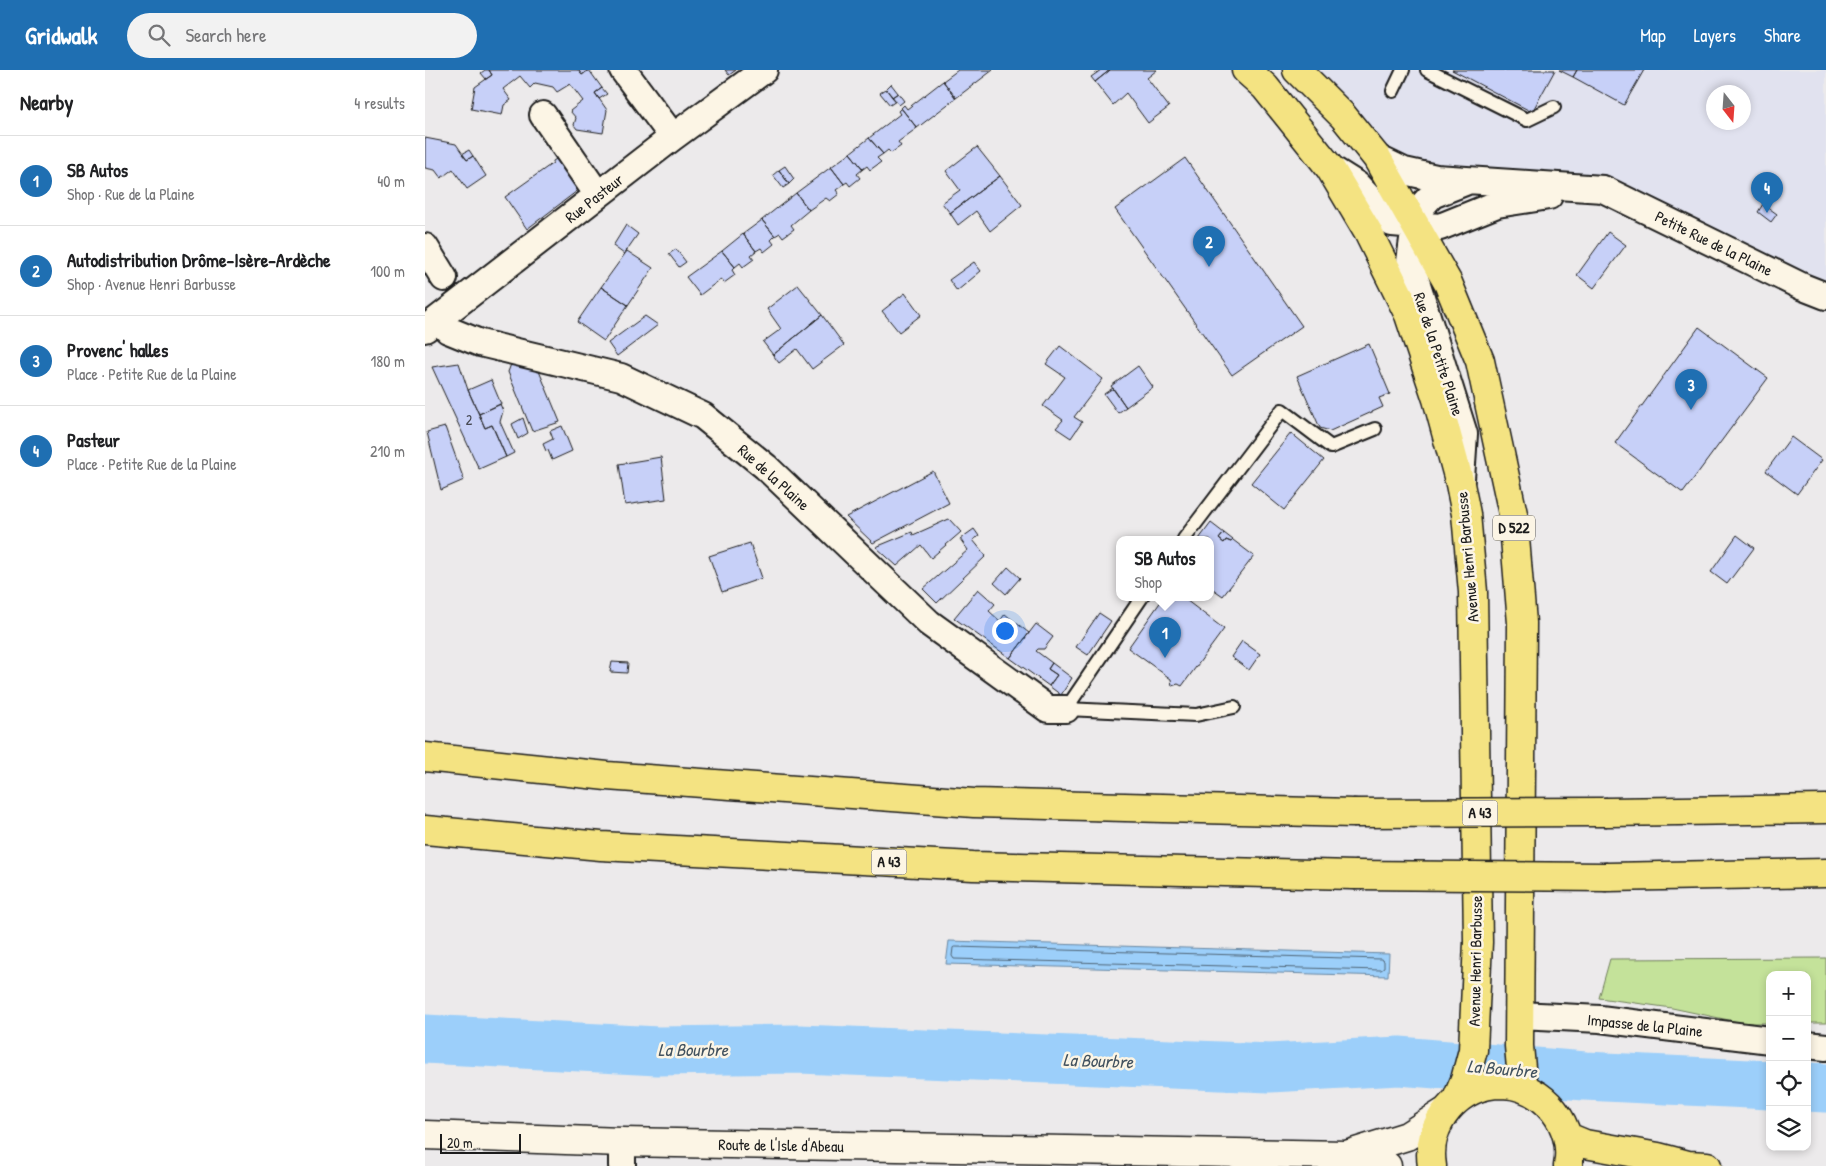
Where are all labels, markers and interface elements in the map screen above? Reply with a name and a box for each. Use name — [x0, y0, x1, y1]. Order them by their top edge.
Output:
search box — [127, 13, 477, 58]
text: Gridwalk — [25, 19, 97, 51]
icon: search — [145, 21, 173, 49]
text: Search here — [185, 22, 267, 48]
text: Map — [1640, 23, 1666, 48]
text: Layers — [1694, 23, 1736, 48]
text: Share — [1764, 23, 1801, 48]
north arrow — [1706, 85, 1751, 130]
text: Nearby — [20, 88, 73, 117]
text: 4 results — [354, 92, 405, 114]
text: SB Autos — [67, 157, 128, 183]
street label: Rue Pasteur — [560, 168, 628, 228]
text: 1 — [33, 170, 39, 192]
text: 40 m — [377, 170, 405, 192]
pin: 4 — [1751, 172, 1783, 213]
text: Shop · Rue de la Plaine — [67, 183, 195, 205]
street label: Petite Rue de la Plaine — [1652, 205, 1777, 281]
pin: 2 — [1193, 226, 1225, 267]
text: Autodistribution Drôme-Isère-Ardèche — [67, 247, 331, 273]
text: 2 — [32, 260, 40, 282]
text: 100 m — [370, 260, 405, 282]
text: Shop · Avenue Henri Barbusse — [67, 273, 236, 295]
street label: Rue de la Petite Plaine — [1409, 290, 1469, 419]
text: Provenc' halles — [67, 337, 168, 363]
text: 3 — [32, 350, 40, 372]
text: 180 m — [371, 350, 405, 372]
text: Place · Petite Rue de la Plaine — [67, 363, 237, 385]
pin: 3 — [1675, 369, 1707, 410]
house number: 2 — [466, 410, 473, 429]
text: Pasteur — [67, 427, 120, 453]
street label: Rue de la Plaine — [733, 439, 815, 516]
text: 4 — [33, 440, 39, 462]
text: 210 m — [370, 440, 405, 462]
text: Place · Petite Rue de la Plaine — [67, 453, 237, 475]
street label: Avenue Henri Barbusse — [1450, 490, 1484, 623]
road number: D 522 — [1493, 516, 1535, 540]
popup — [1116, 536, 1214, 601]
text: SB Autos — [1134, 545, 1196, 571]
text: Shop — [1134, 571, 1162, 593]
pin: 1 — [1149, 617, 1181, 658]
your location — [992, 618, 1018, 644]
road number: A 43 — [1463, 800, 1497, 826]
road number: A 43 — [871, 850, 907, 874]
street label: Avenue Henri Barbusse — [1463, 895, 1487, 1027]
map controls — [1766, 971, 1811, 1151]
button: + — [1766, 971, 1811, 1016]
street label: Impasse de la Plaine — [1586, 1008, 1704, 1042]
button: − — [1766, 1016, 1811, 1061]
water label: La Bourbre — [658, 1037, 729, 1062]
water label: La Bourbre — [1063, 1047, 1134, 1074]
water label: La Bourbre — [1466, 1053, 1539, 1084]
button: locate — [1766, 1061, 1811, 1106]
button: layers — [1766, 1106, 1811, 1151]
scale bar — [440, 1131, 521, 1154]
text: 20 m — [447, 1133, 473, 1152]
street label: Route de l'Isle d'Abeau — [718, 1133, 844, 1157]

